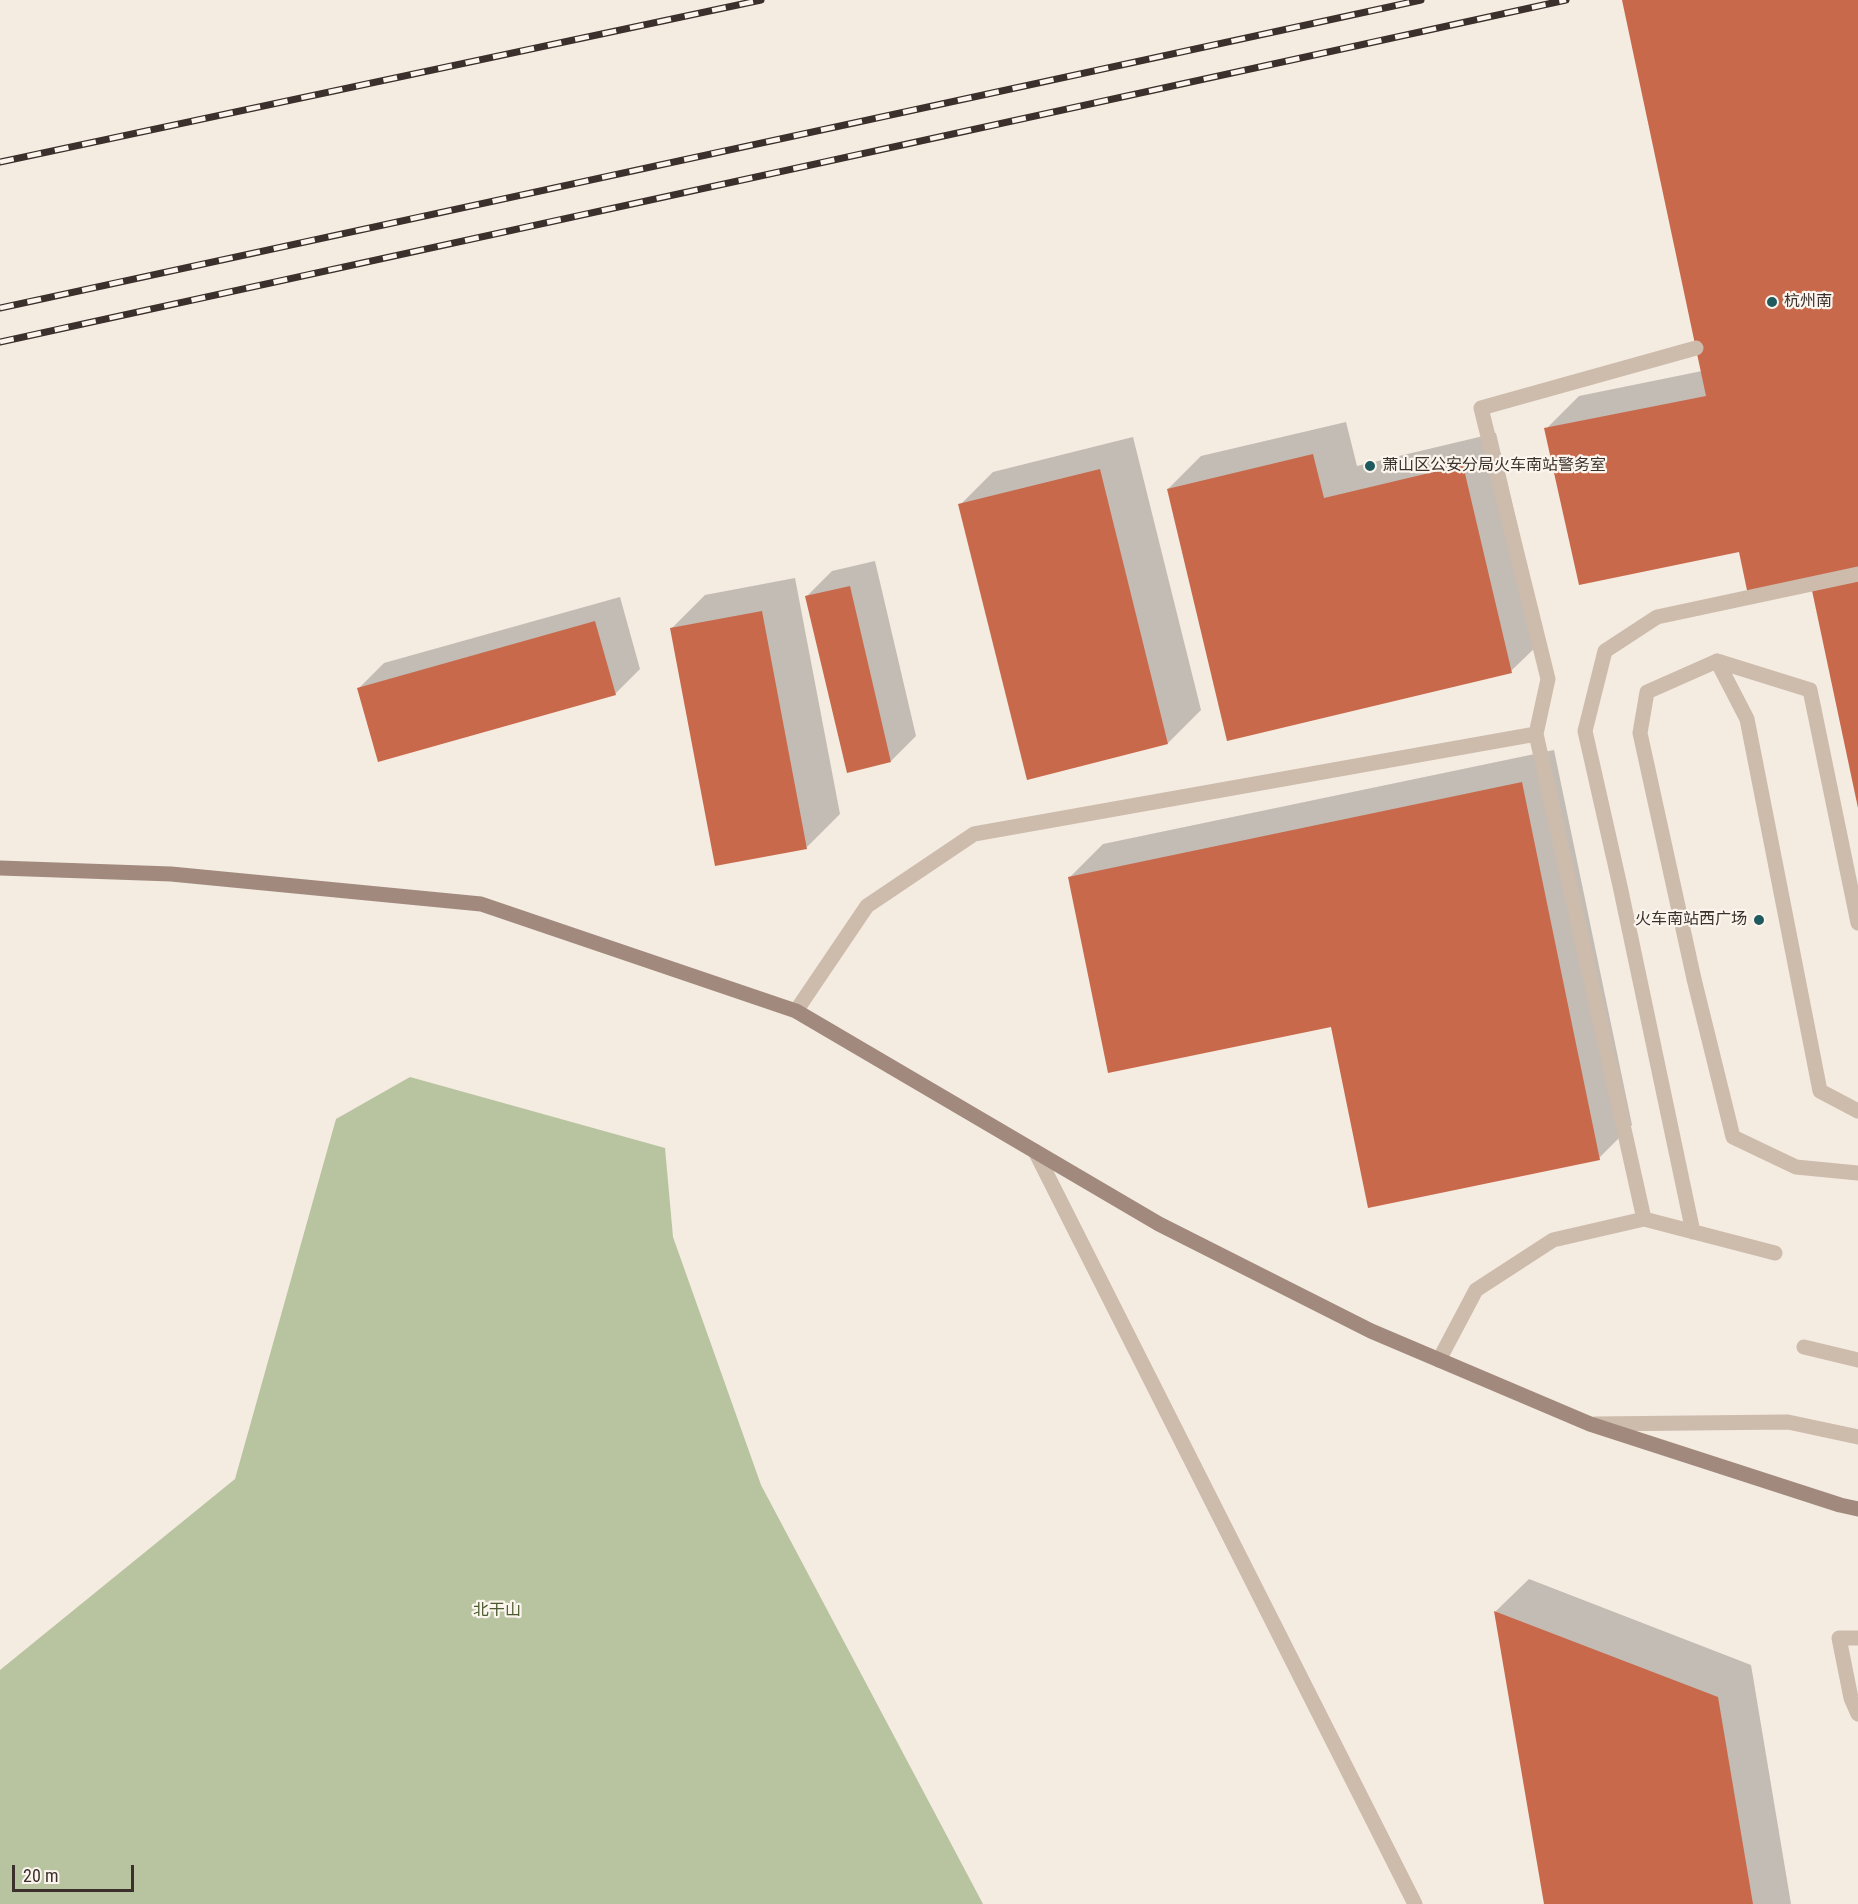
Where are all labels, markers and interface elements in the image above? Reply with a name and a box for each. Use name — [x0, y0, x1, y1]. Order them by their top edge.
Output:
place label: 杭州南 — [1784, 292, 1832, 312]
marker: 杭州南 — [1765, 295, 1779, 309]
place label: 萧山区公安分局火车南站警务室 — [1382, 456, 1606, 476]
marker: 萧山区公安分局火车南站警务室 — [1363, 459, 1377, 473]
place label: 火车南站西广场 — [1635, 910, 1747, 930]
marker: 火车南站西广场 — [1752, 913, 1766, 927]
park label: 北干山 — [473, 1601, 521, 1621]
scale bar — [15, 1853, 136, 1891]
text: 20 m — [23, 1865, 58, 1886]

